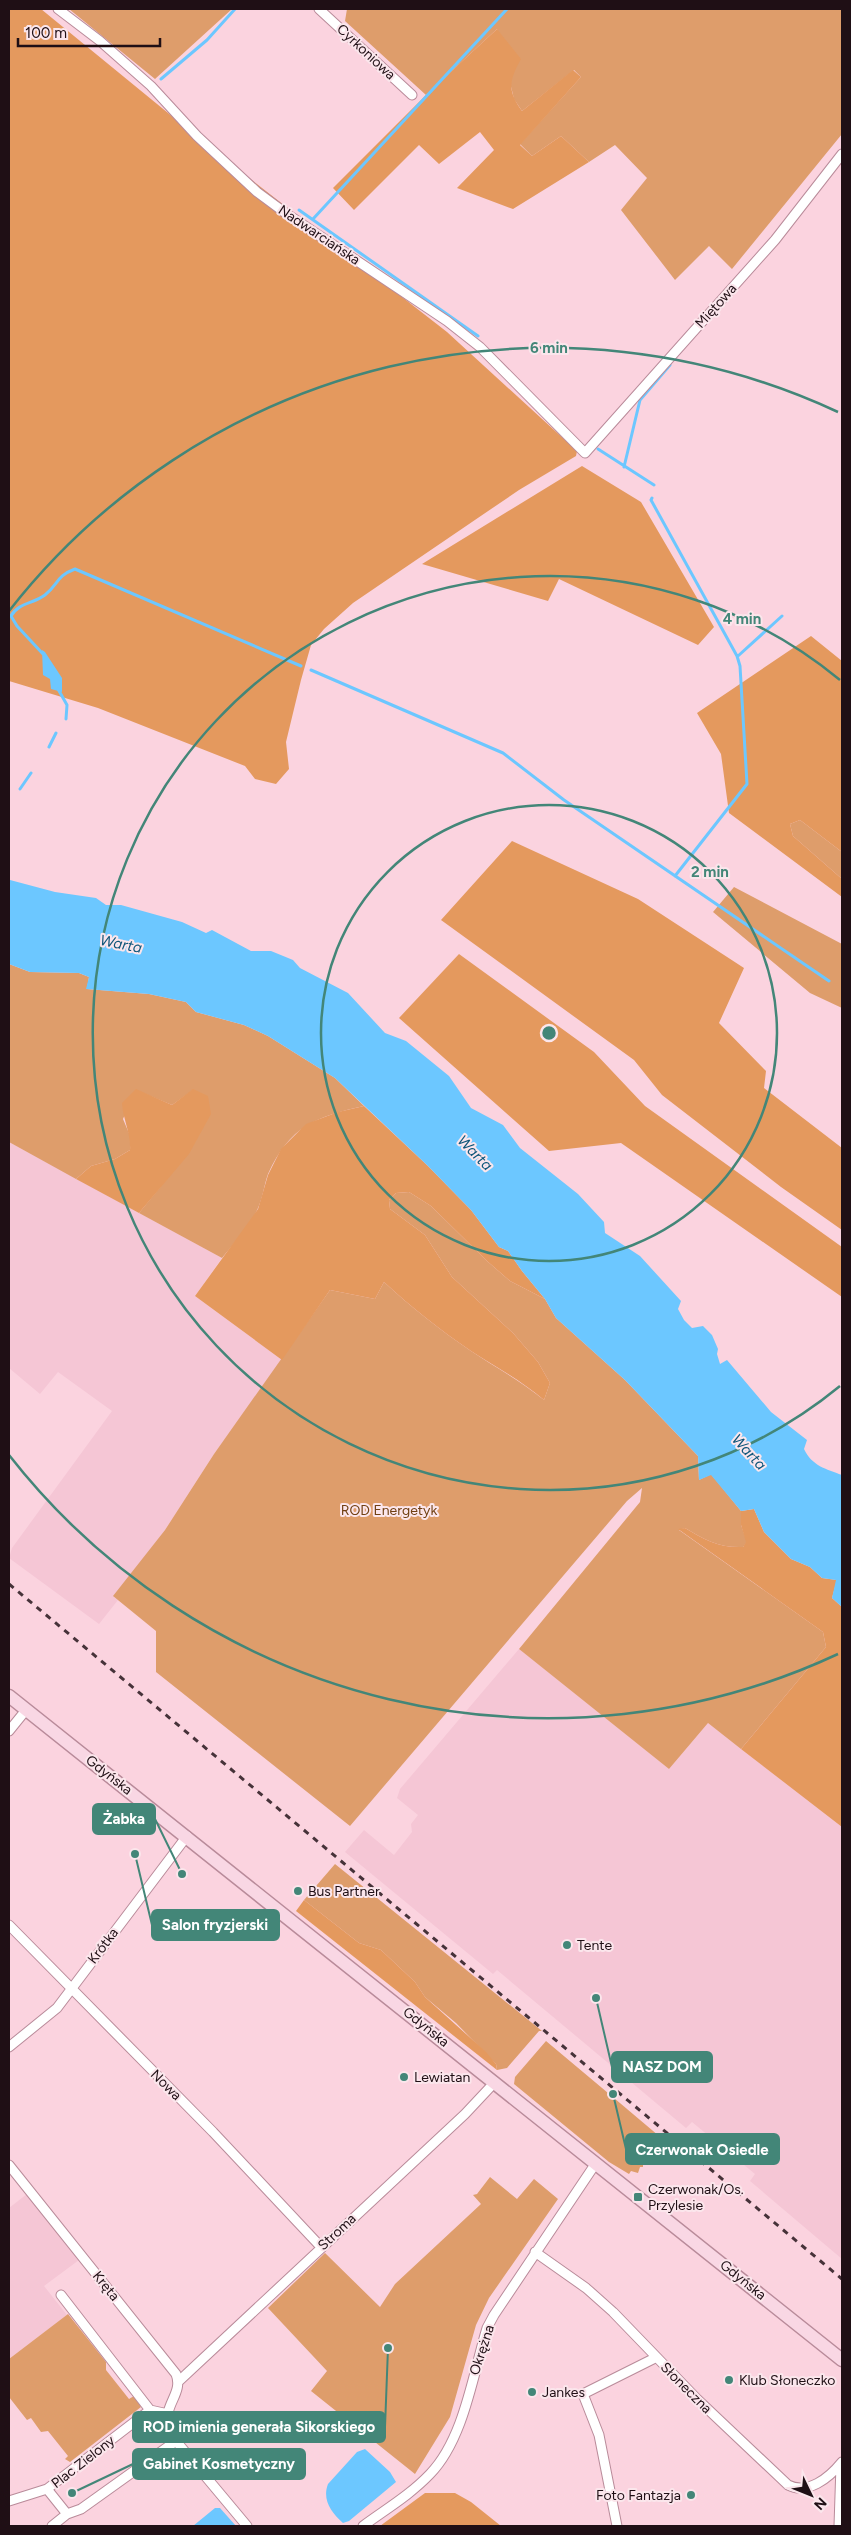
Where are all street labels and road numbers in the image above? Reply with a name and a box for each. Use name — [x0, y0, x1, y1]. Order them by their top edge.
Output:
street label: Cyrkoniowa — [333, 21, 399, 83]
street label: Nadwarciańska — [275, 201, 363, 269]
street label: Miętowa — [692, 280, 740, 332]
street label: Gdyńska — [82, 1752, 136, 1798]
street label: Krótka — [84, 1925, 122, 1967]
street label: Gdyńska — [400, 2003, 452, 2051]
street label: Nowa — [147, 2066, 185, 2104]
street label: Stroma — [314, 2210, 360, 2254]
street label: Gdyńska — [717, 2256, 769, 2304]
street label: Kręta — [89, 2268, 123, 2304]
street label: Okrężna — [466, 2323, 498, 2377]
street label: Słoneczna — [657, 2359, 715, 2417]
street label: Plac Zielony — [48, 2432, 118, 2492]

